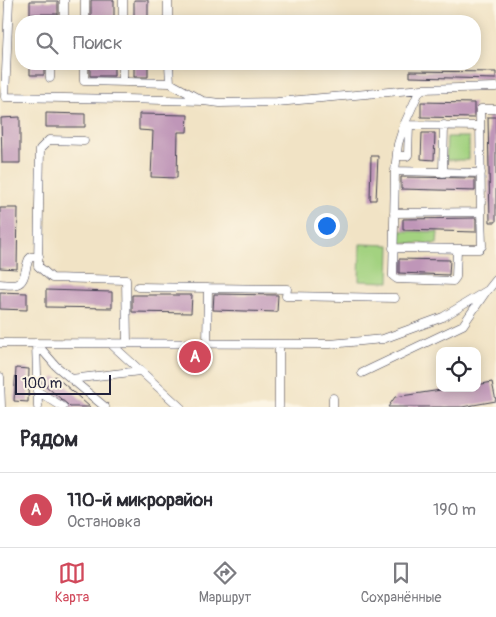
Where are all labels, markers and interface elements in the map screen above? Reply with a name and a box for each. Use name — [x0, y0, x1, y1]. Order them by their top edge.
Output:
search box — [15, 15, 481, 70]
icon: search — [33, 29, 61, 57]
text: Поиск — [73, 31, 123, 55]
your location — [314, 213, 340, 239]
pin: A — [179, 338, 211, 376]
map controls — [436, 347, 481, 392]
button: locate — [436, 347, 481, 392]
scale bar — [15, 372, 111, 395]
text: 100 m — [22, 375, 62, 392]
text: Рядом — [20, 426, 78, 453]
text: 110-й микрорайон — [67, 488, 213, 512]
text: A — [31, 500, 41, 520]
text: 190 m — [433, 500, 476, 520]
text: Остановка — [67, 512, 141, 532]
tab: Карта — [55, 559, 89, 606]
tab: Маршрут — [199, 559, 251, 606]
tab: Сохранённые — [361, 559, 441, 606]

